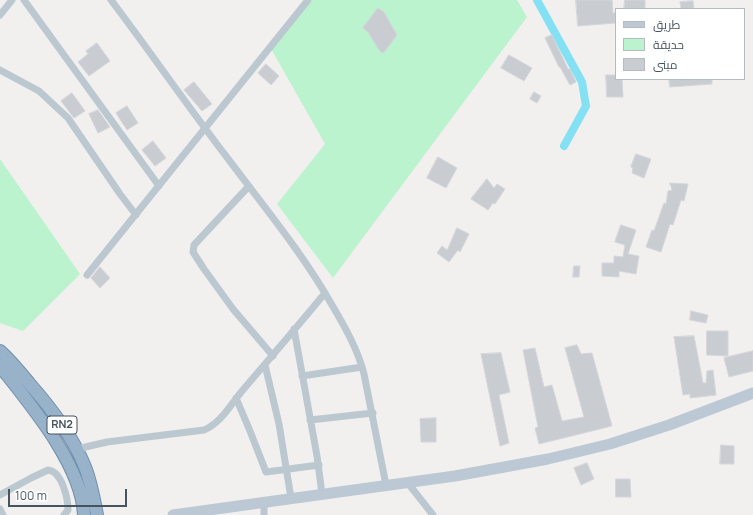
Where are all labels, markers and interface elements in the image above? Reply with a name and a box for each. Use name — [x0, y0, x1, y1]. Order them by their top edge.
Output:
legend — [615, 8, 745, 80]
text: طريق — [653, 16, 680, 33]
text: حديقة — [653, 36, 684, 53]
text: مبنى — [653, 56, 678, 73]
road number: RN2 — [47, 416, 77, 434]
scale bar — [10, 481, 129, 507]
text: 100 m — [15, 487, 47, 504]

